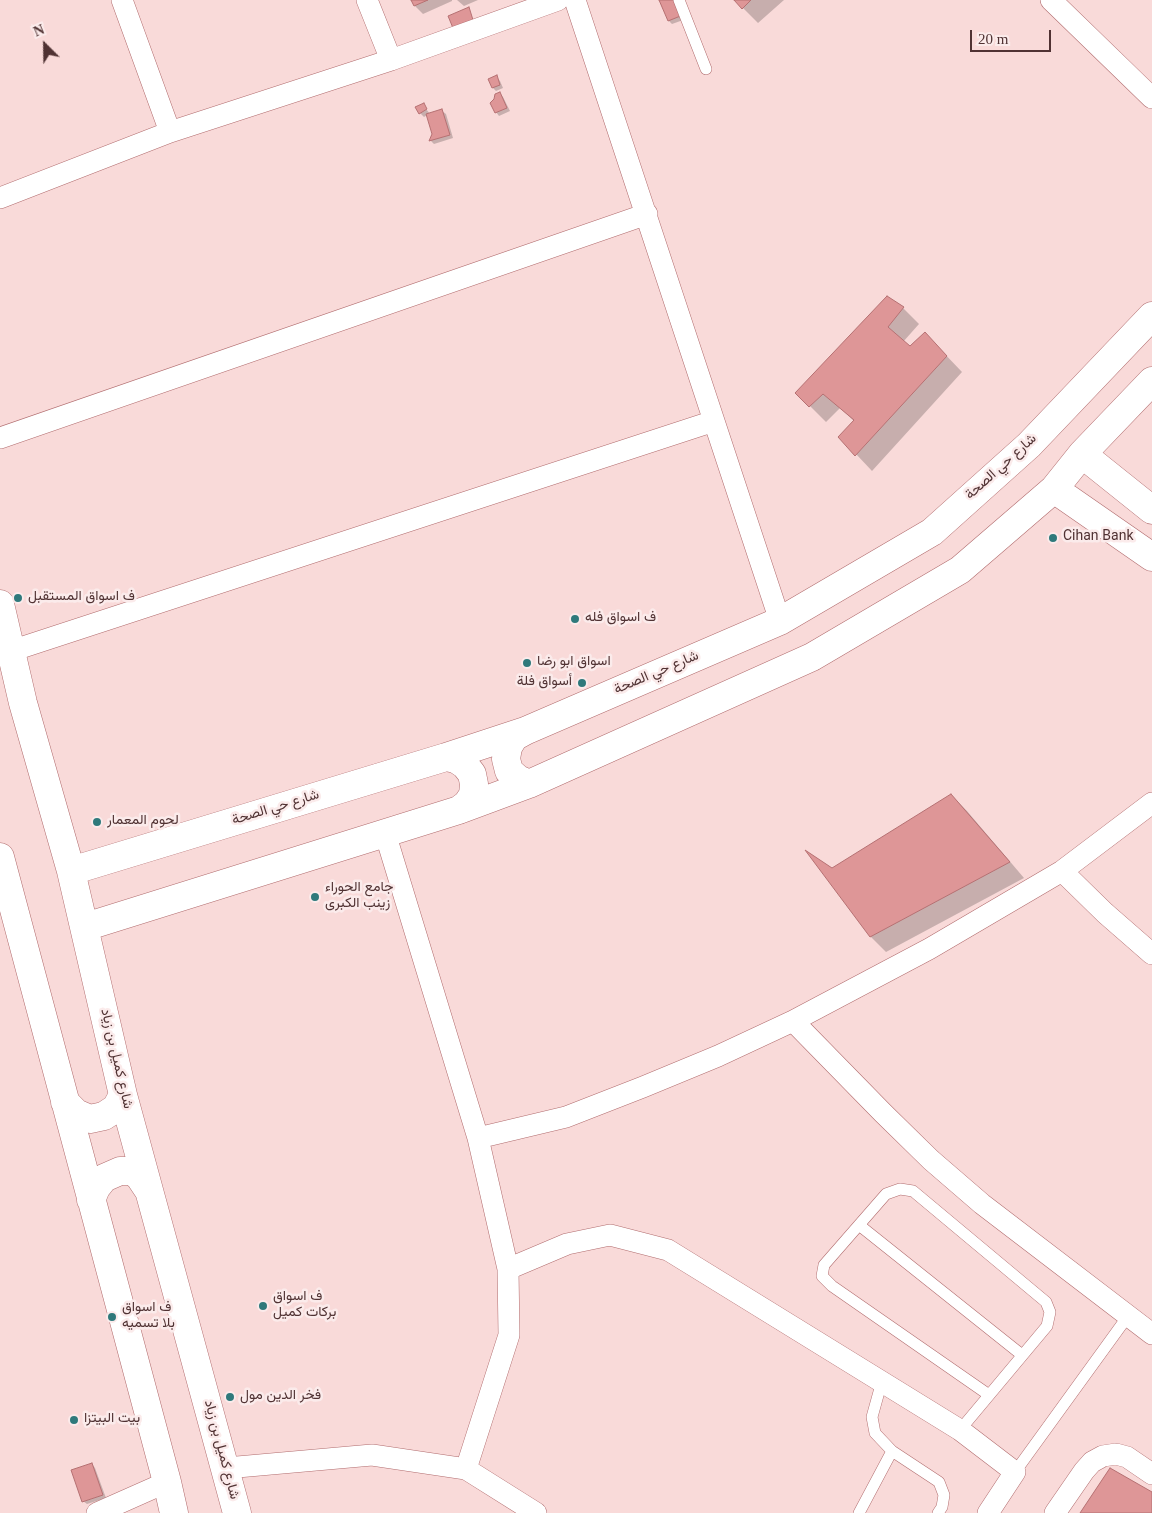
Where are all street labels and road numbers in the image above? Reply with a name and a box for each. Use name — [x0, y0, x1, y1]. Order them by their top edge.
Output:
street label: شارع حي الصحة — [963, 432, 1041, 504]
street label: شارع حي الصحة — [612, 649, 702, 699]
street label: شارع حي الصحة — [230, 788, 322, 830]
street label: شارع كميل بن زياد — [95, 1007, 135, 1111]
street label: شارع كميل بن زياد — [199, 1398, 241, 1502]

